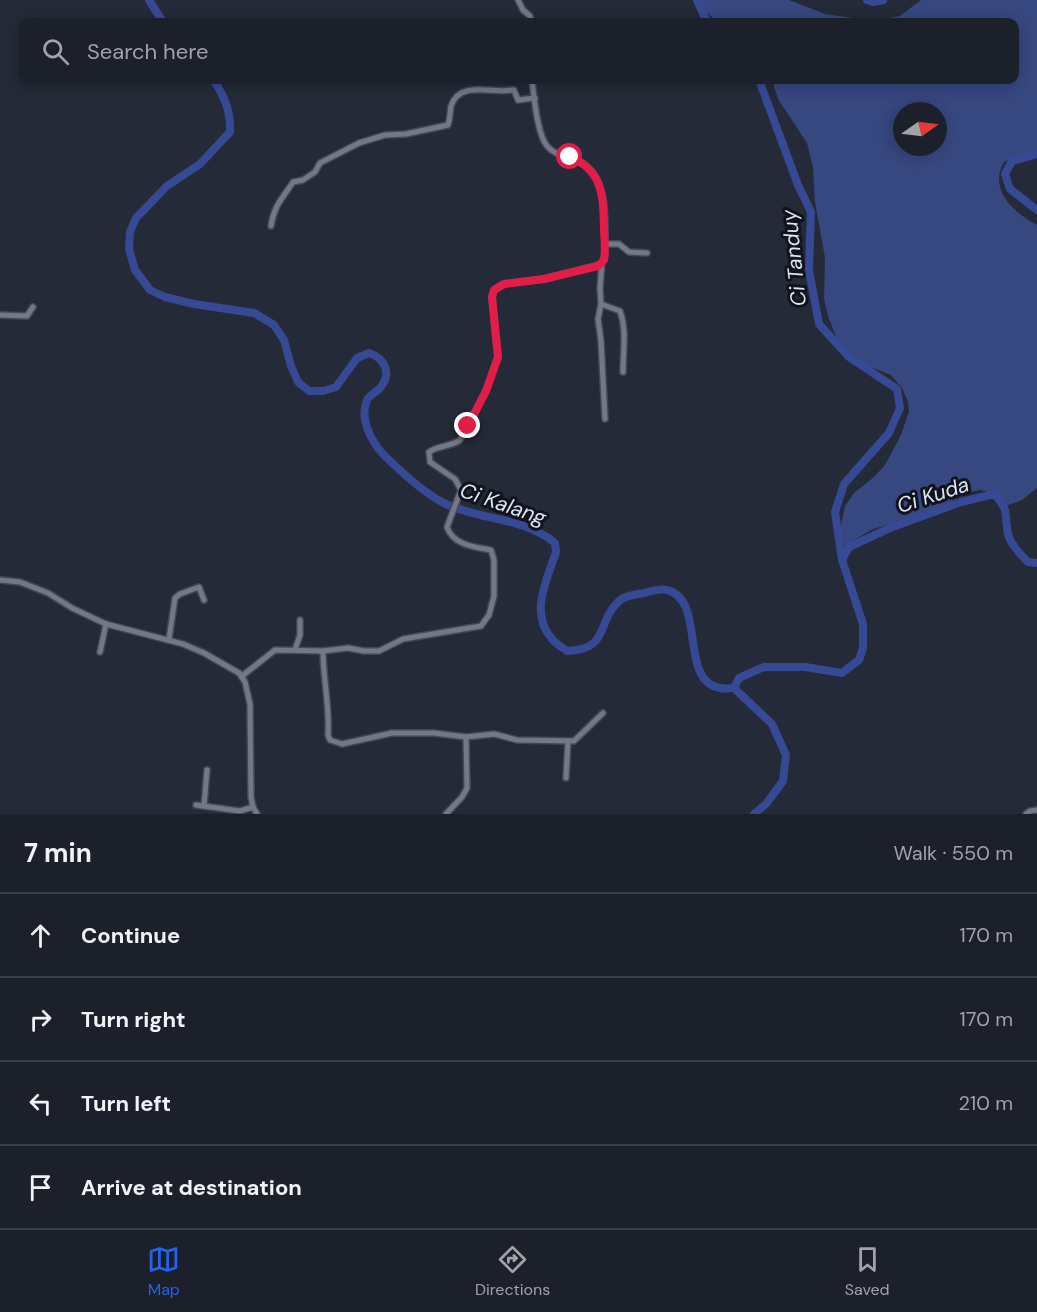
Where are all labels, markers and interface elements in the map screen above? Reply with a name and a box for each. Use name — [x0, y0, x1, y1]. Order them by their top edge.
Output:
search box — [18, 18, 1019, 84]
icon: search — [39, 35, 72, 68]
text: Search here — [87, 37, 208, 66]
north arrow — [893, 102, 947, 156]
route start — [556, 143, 582, 169]
water label: Ci Tanduy — [775, 207, 813, 308]
route end — [454, 412, 480, 438]
water label: Ci Kuda — [893, 470, 973, 520]
water label: Ci Kalang — [456, 476, 550, 532]
text: 7 min — [24, 836, 92, 870]
text: Walk · 550 m — [893, 840, 1013, 866]
icon: ahead — [24, 919, 57, 952]
text: Continue — [81, 921, 180, 950]
text: 170 m — [960, 922, 1013, 948]
icon: right — [24, 1003, 57, 1036]
text: Turn right — [81, 1005, 186, 1034]
text: 170 m — [960, 1006, 1013, 1032]
icon: left — [24, 1087, 57, 1120]
text: Turn left — [81, 1089, 171, 1118]
text: 210 m — [958, 1090, 1013, 1116]
icon: arrive — [24, 1171, 57, 1204]
text: Arrive at destination — [81, 1173, 302, 1202]
tab: Map — [147, 1243, 180, 1300]
tab: Directions — [475, 1243, 550, 1300]
tab: Saved — [845, 1243, 890, 1300]

